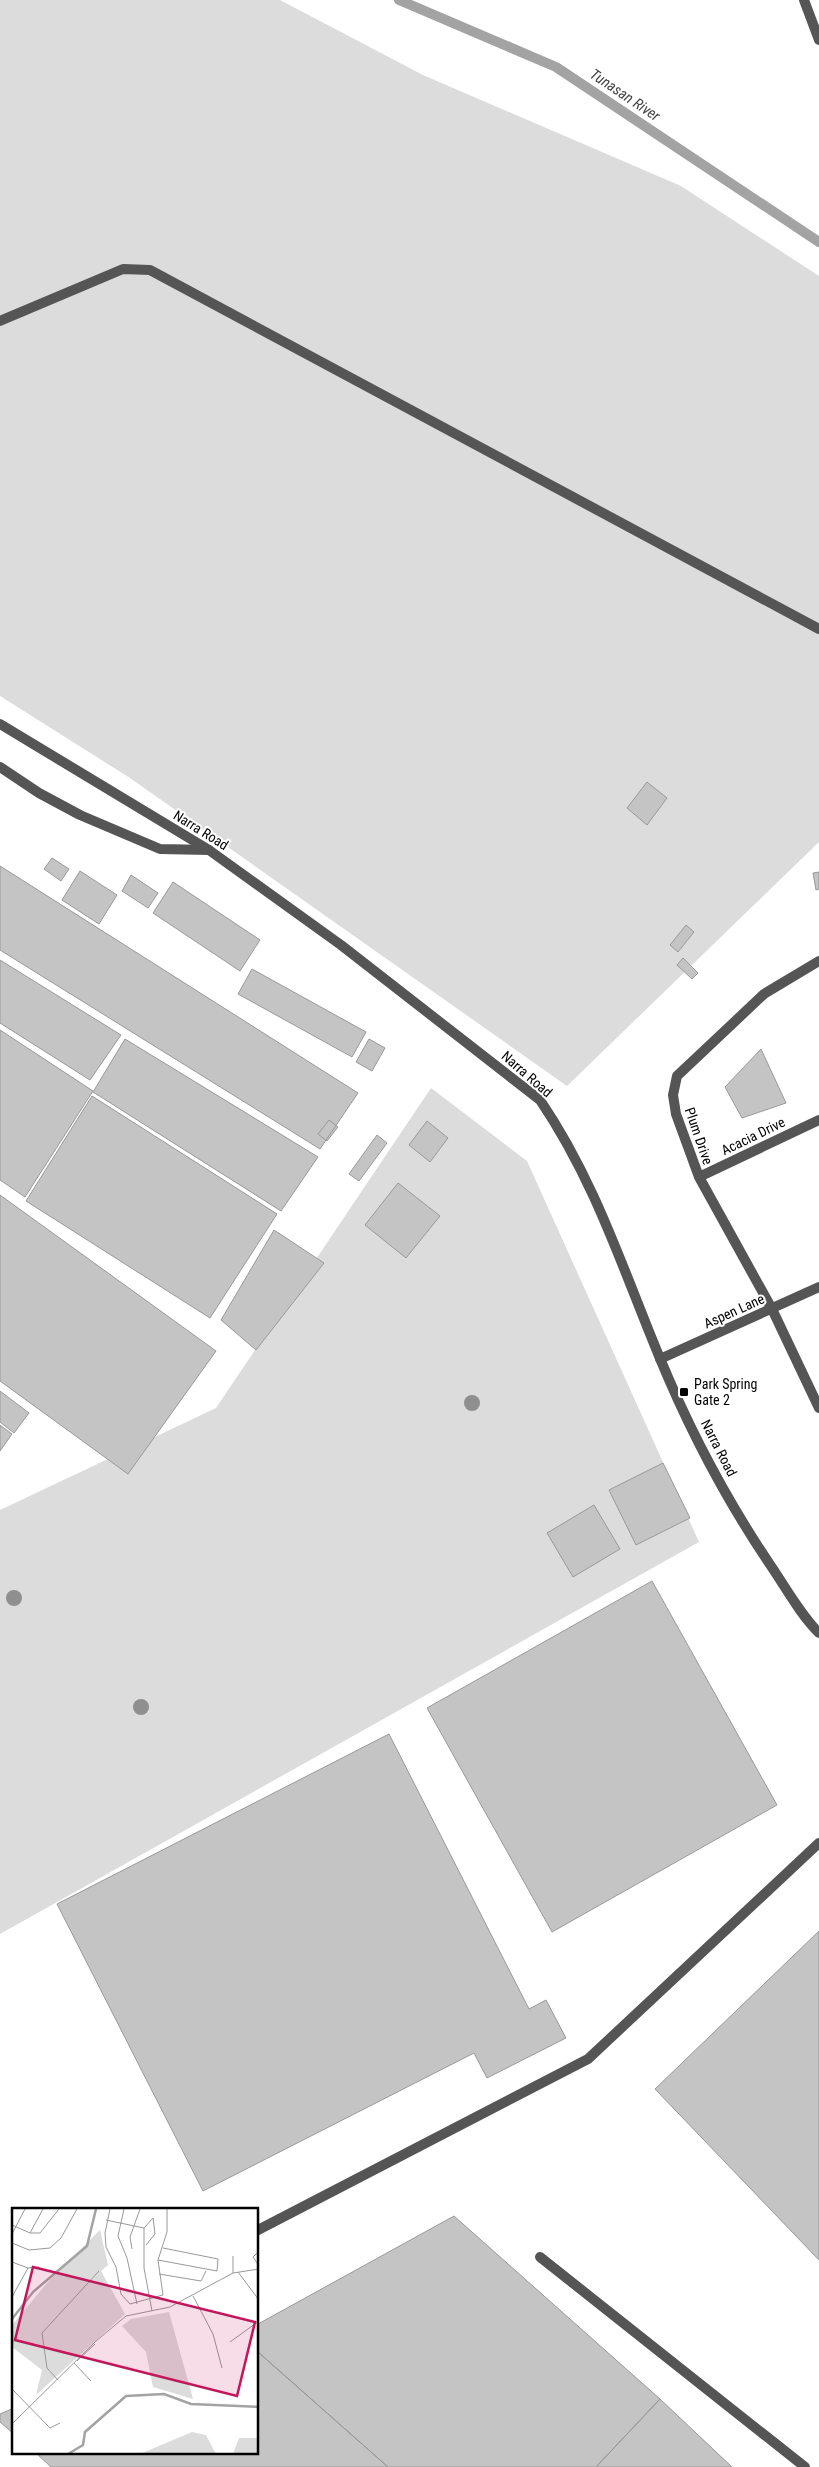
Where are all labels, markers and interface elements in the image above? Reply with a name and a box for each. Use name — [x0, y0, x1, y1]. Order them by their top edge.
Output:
water label: Tunasan River — [587, 65, 664, 125]
street label: Narra Road — [171, 807, 231, 853]
street label: Narra Road — [498, 1048, 556, 1100]
street label: Plum Drive — [682, 1105, 716, 1167]
street label: Acacia Drive — [719, 1114, 788, 1158]
street label: Aspen Lane — [701, 1290, 767, 1331]
place label: Park Spring Gate 2 — [694, 1376, 758, 1408]
marker: Park Spring Gate 2 — [678, 1386, 690, 1398]
street label: Narra Road — [698, 1417, 740, 1479]
inset map — [12, 2208, 259, 2454]

